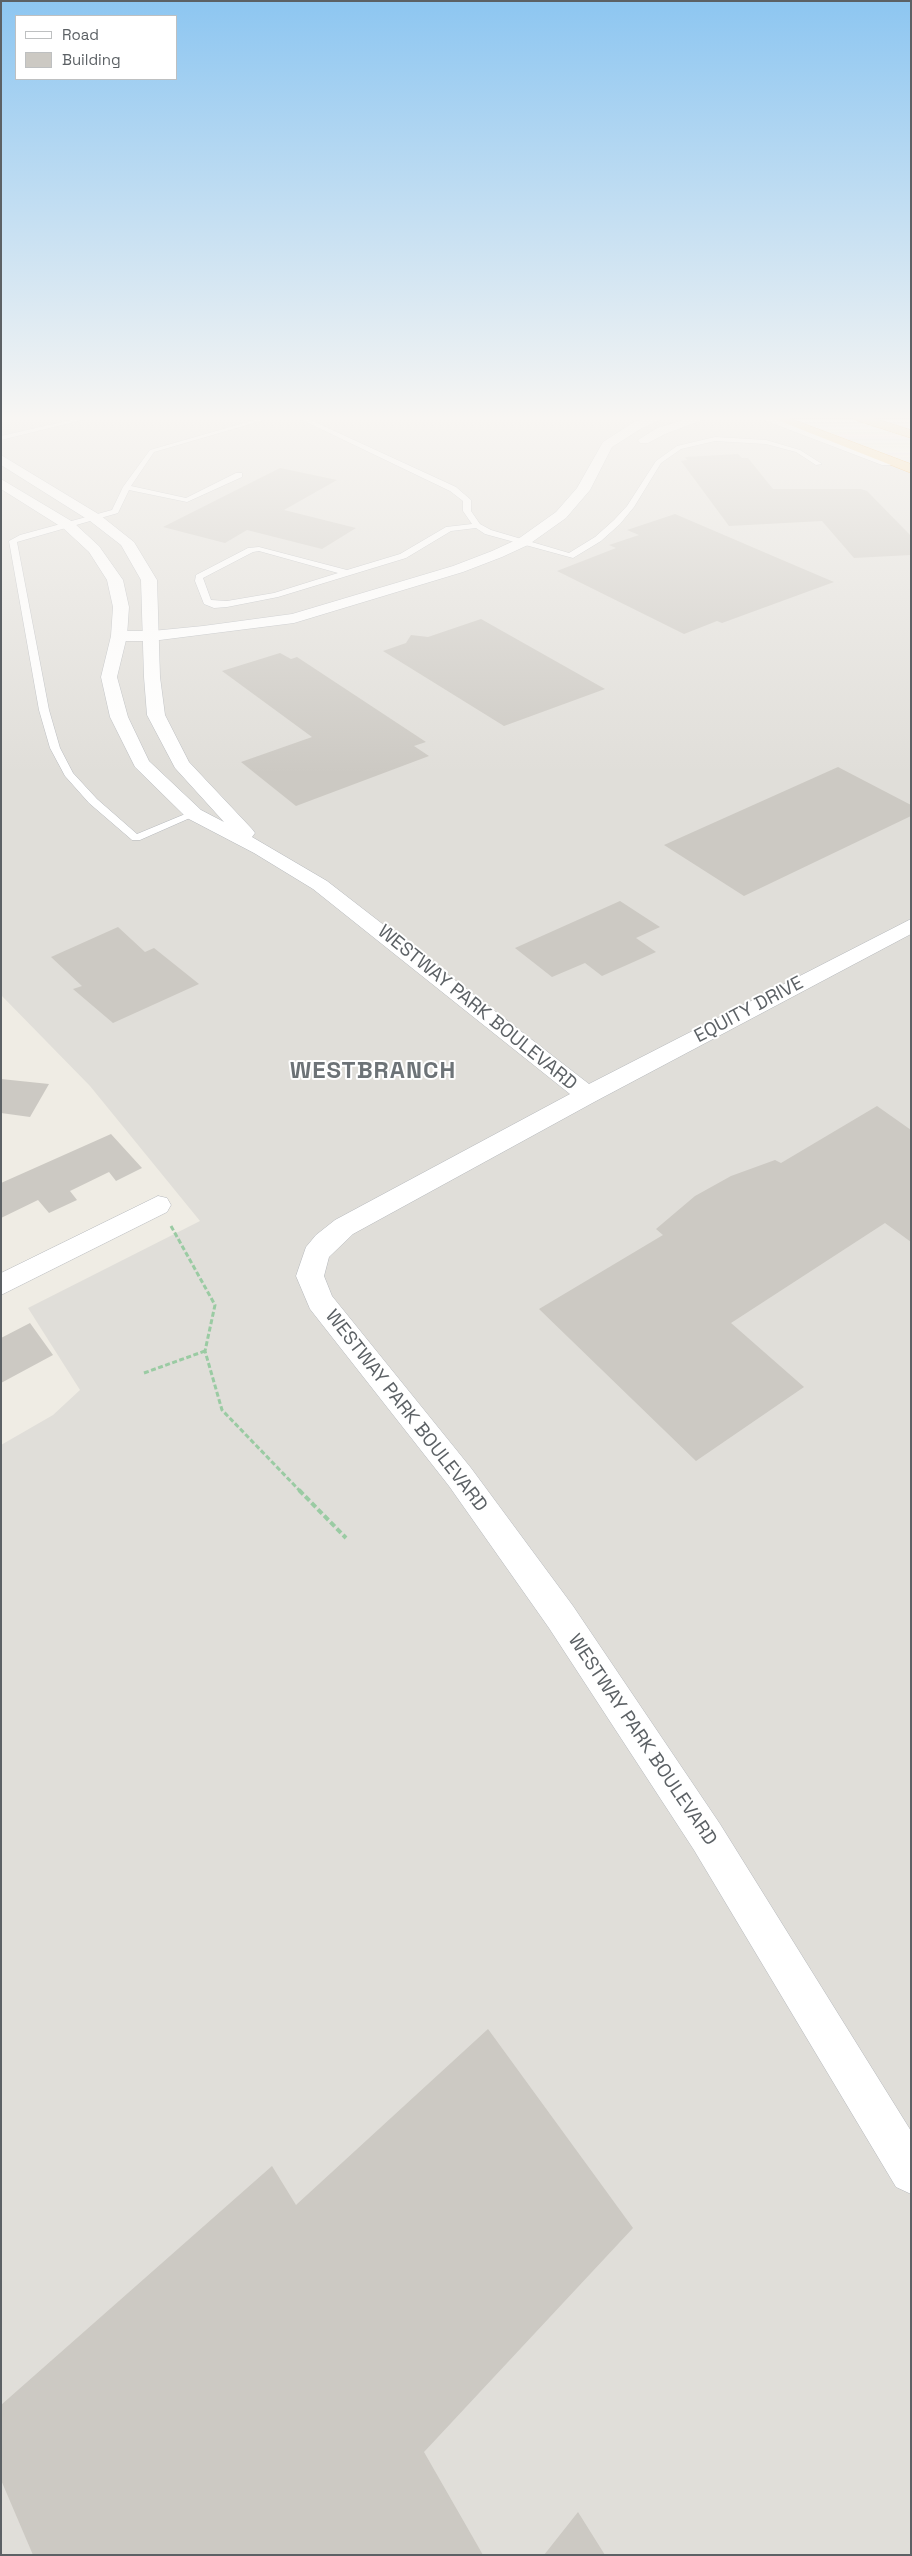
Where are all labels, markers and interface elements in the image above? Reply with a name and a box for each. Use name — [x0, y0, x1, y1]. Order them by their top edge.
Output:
legend — [15, 15, 178, 80]
text: Road — [62, 25, 99, 44]
text: Building — [62, 50, 121, 69]
street label: WESTWAY PARK BOULEVARD — [373, 921, 581, 1095]
street label: EQUITY DRIVE — [691, 972, 807, 1048]
district label: WESTBRANCH — [288, 1057, 458, 1085]
street label: WESTWAY PARK BOULEVARD — [320, 1306, 492, 1516]
street label: WESTWAY PARK BOULEVARD — [563, 1630, 721, 1850]

